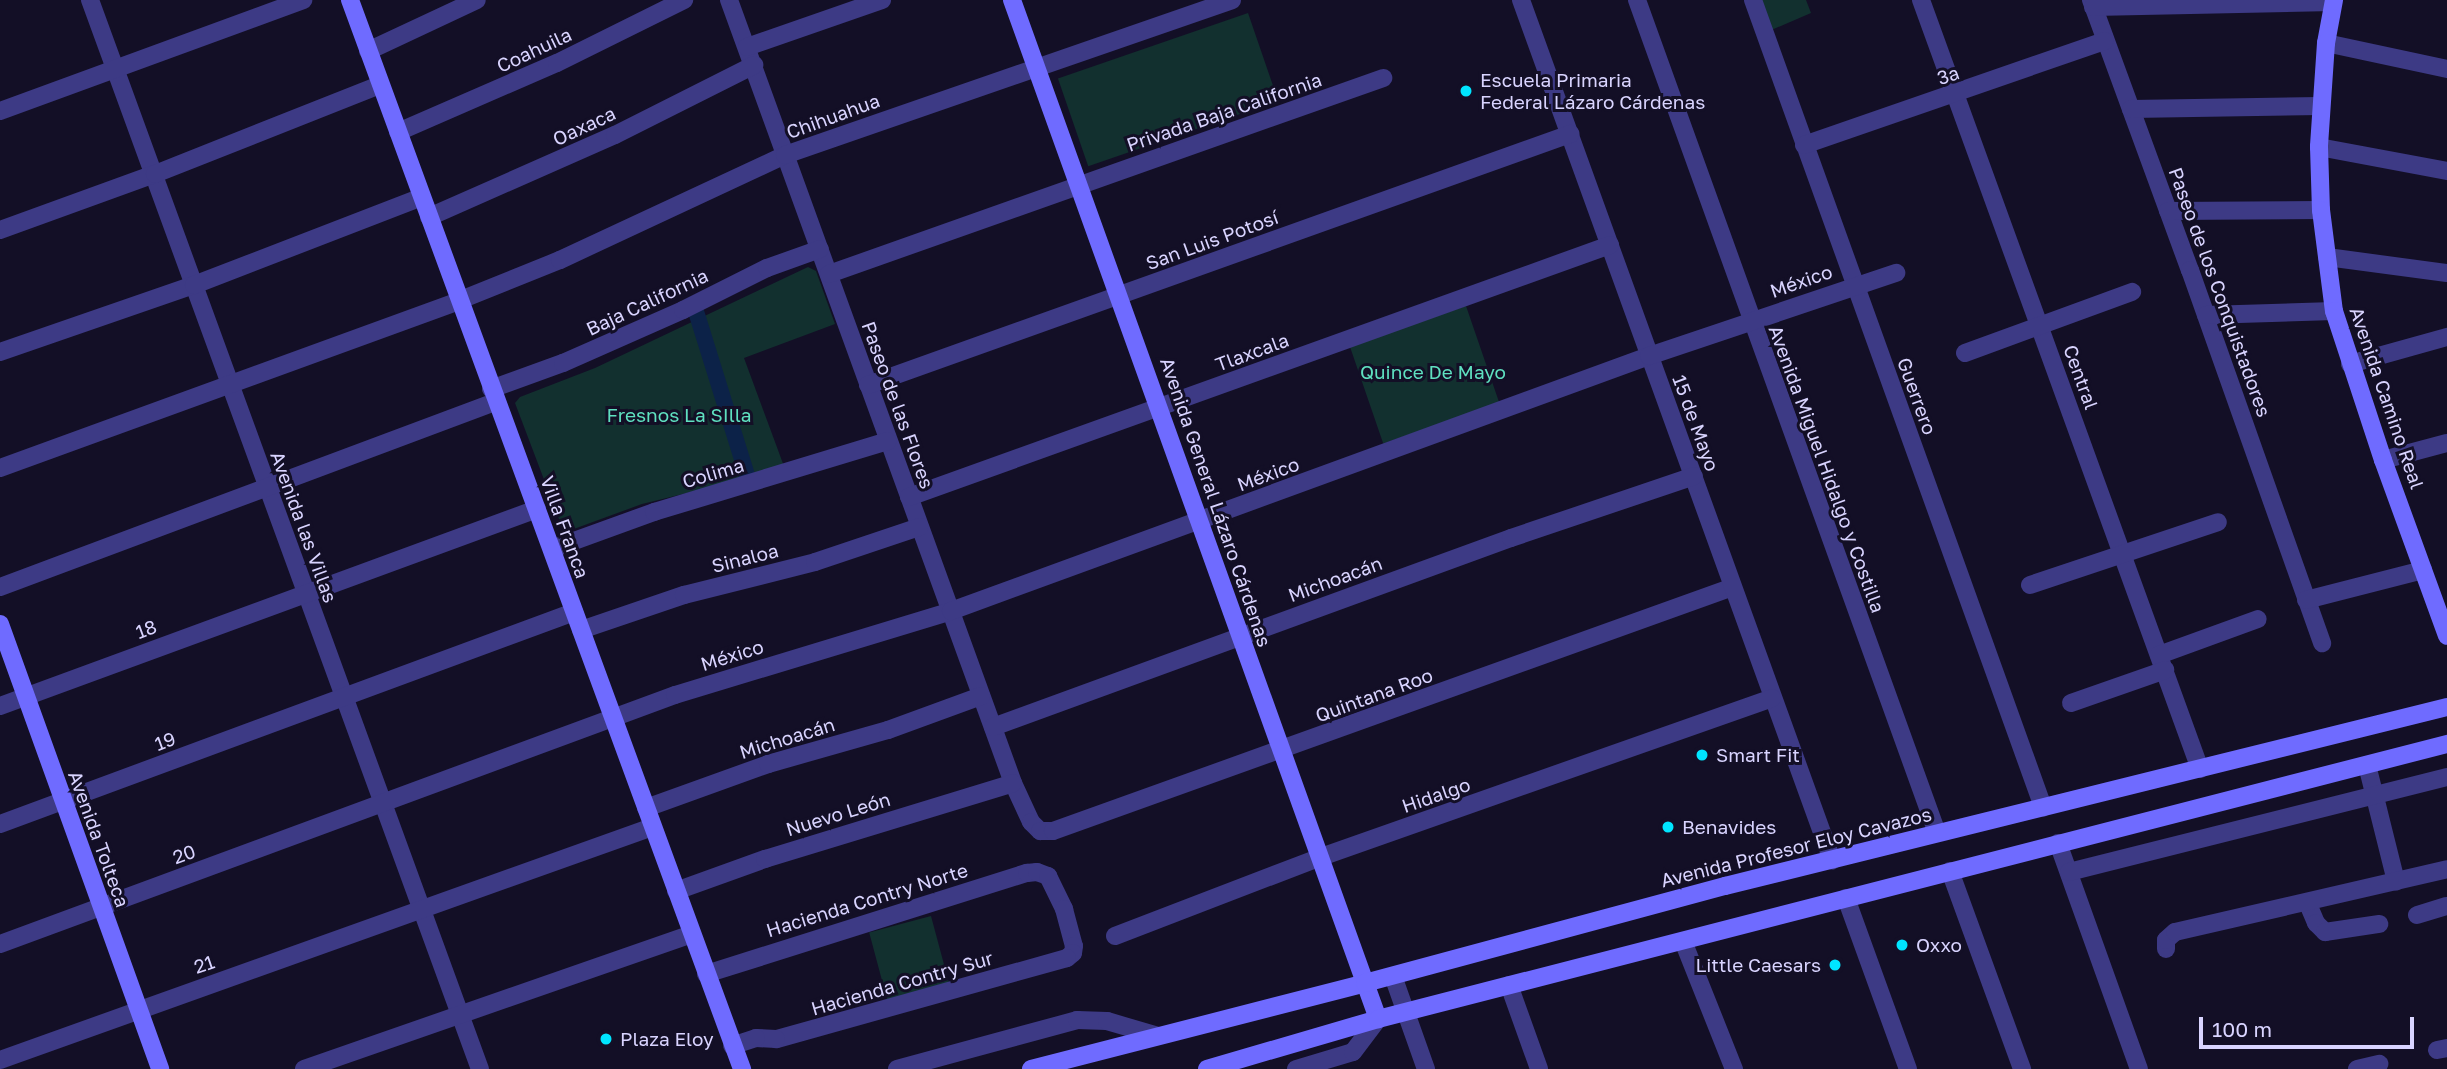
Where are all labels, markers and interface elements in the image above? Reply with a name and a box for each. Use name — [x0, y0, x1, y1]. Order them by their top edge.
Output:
street label: Coahuila — [493, 23, 575, 77]
street label: 3a — [1934, 61, 1962, 89]
street label: Privada Baja California — [1123, 68, 1325, 156]
place label: Escuela Primaria Federal Lázaro Cárdenas — [1480, 69, 1705, 113]
marker: Escuela Primaria Federal Lázaro Cárdenas — [1458, 83, 1474, 99]
street label: Chihuahua — [783, 89, 883, 143]
street label: Oaxaca — [549, 102, 619, 150]
street label: Paseo de los Conquistadores — [2164, 164, 2276, 420]
street label: San Luis Potosí — [1143, 206, 1281, 274]
street label: México — [1767, 260, 1835, 302]
street label: Baja California — [582, 264, 712, 340]
street label: Avenida Camino Real — [2345, 304, 2429, 492]
street label: Paseo de las Flores — [857, 318, 939, 492]
street label: Avenida Miguel Hidalgo y Costilla — [1764, 322, 1890, 616]
street label: Tlaxcala — [1212, 328, 1292, 376]
street label: Central — [2059, 342, 2103, 412]
street label: Avenida General Lázaro Cárdenas — [1156, 354, 1276, 650]
street label: Guerrero — [1893, 354, 1941, 438]
park label: Quince De Mayo — [1360, 361, 1506, 383]
street label: 15 de Mayo — [1668, 372, 1724, 474]
park label: Fresnos La SIlla — [606, 404, 752, 426]
street label: Avenida las Villas — [266, 448, 342, 606]
street label: México — [1234, 452, 1302, 496]
street label: Colima — [680, 453, 746, 493]
street label: Villa Franca — [536, 473, 594, 581]
street label: Sinaloa — [709, 539, 781, 577]
street label: Michoacán — [1285, 551, 1385, 607]
street label: 18 — [132, 615, 160, 643]
street label: México — [698, 635, 766, 675]
street label: Quintana Roo — [1312, 663, 1436, 727]
street label: Michoacán — [737, 713, 837, 763]
street label: 19 — [151, 727, 179, 755]
place label: Smart Fit — [1716, 744, 1800, 766]
marker: Smart Fit — [1694, 747, 1710, 763]
street label: Avenida Tolteca — [64, 768, 134, 910]
street label: Hidalgo — [1399, 773, 1473, 817]
street label: Nuevo León — [783, 787, 893, 841]
street label: Avenida Profesor Eloy Cavazos — [1658, 802, 1934, 892]
place label: Benavides — [1682, 816, 1776, 838]
marker: Benavides — [1660, 819, 1676, 835]
street label: 20 — [169, 839, 199, 869]
street label: Hacienda Contry Norte — [763, 858, 971, 942]
place label: Oxxo — [1916, 934, 1962, 956]
marker: Oxxo — [1894, 937, 1910, 953]
street label: Hacienda Contry Sur — [808, 946, 996, 1020]
street label: 21 — [191, 950, 217, 978]
place label: Little Caesars — [1695, 954, 1821, 976]
marker: Little Caesars — [1827, 957, 1843, 973]
scale bar — [2202, 1002, 2417, 1046]
text: 100 m — [2212, 1016, 2272, 1042]
place label: Plaza Eloy — [620, 1028, 714, 1050]
marker: Plaza Eloy — [598, 1031, 614, 1047]

